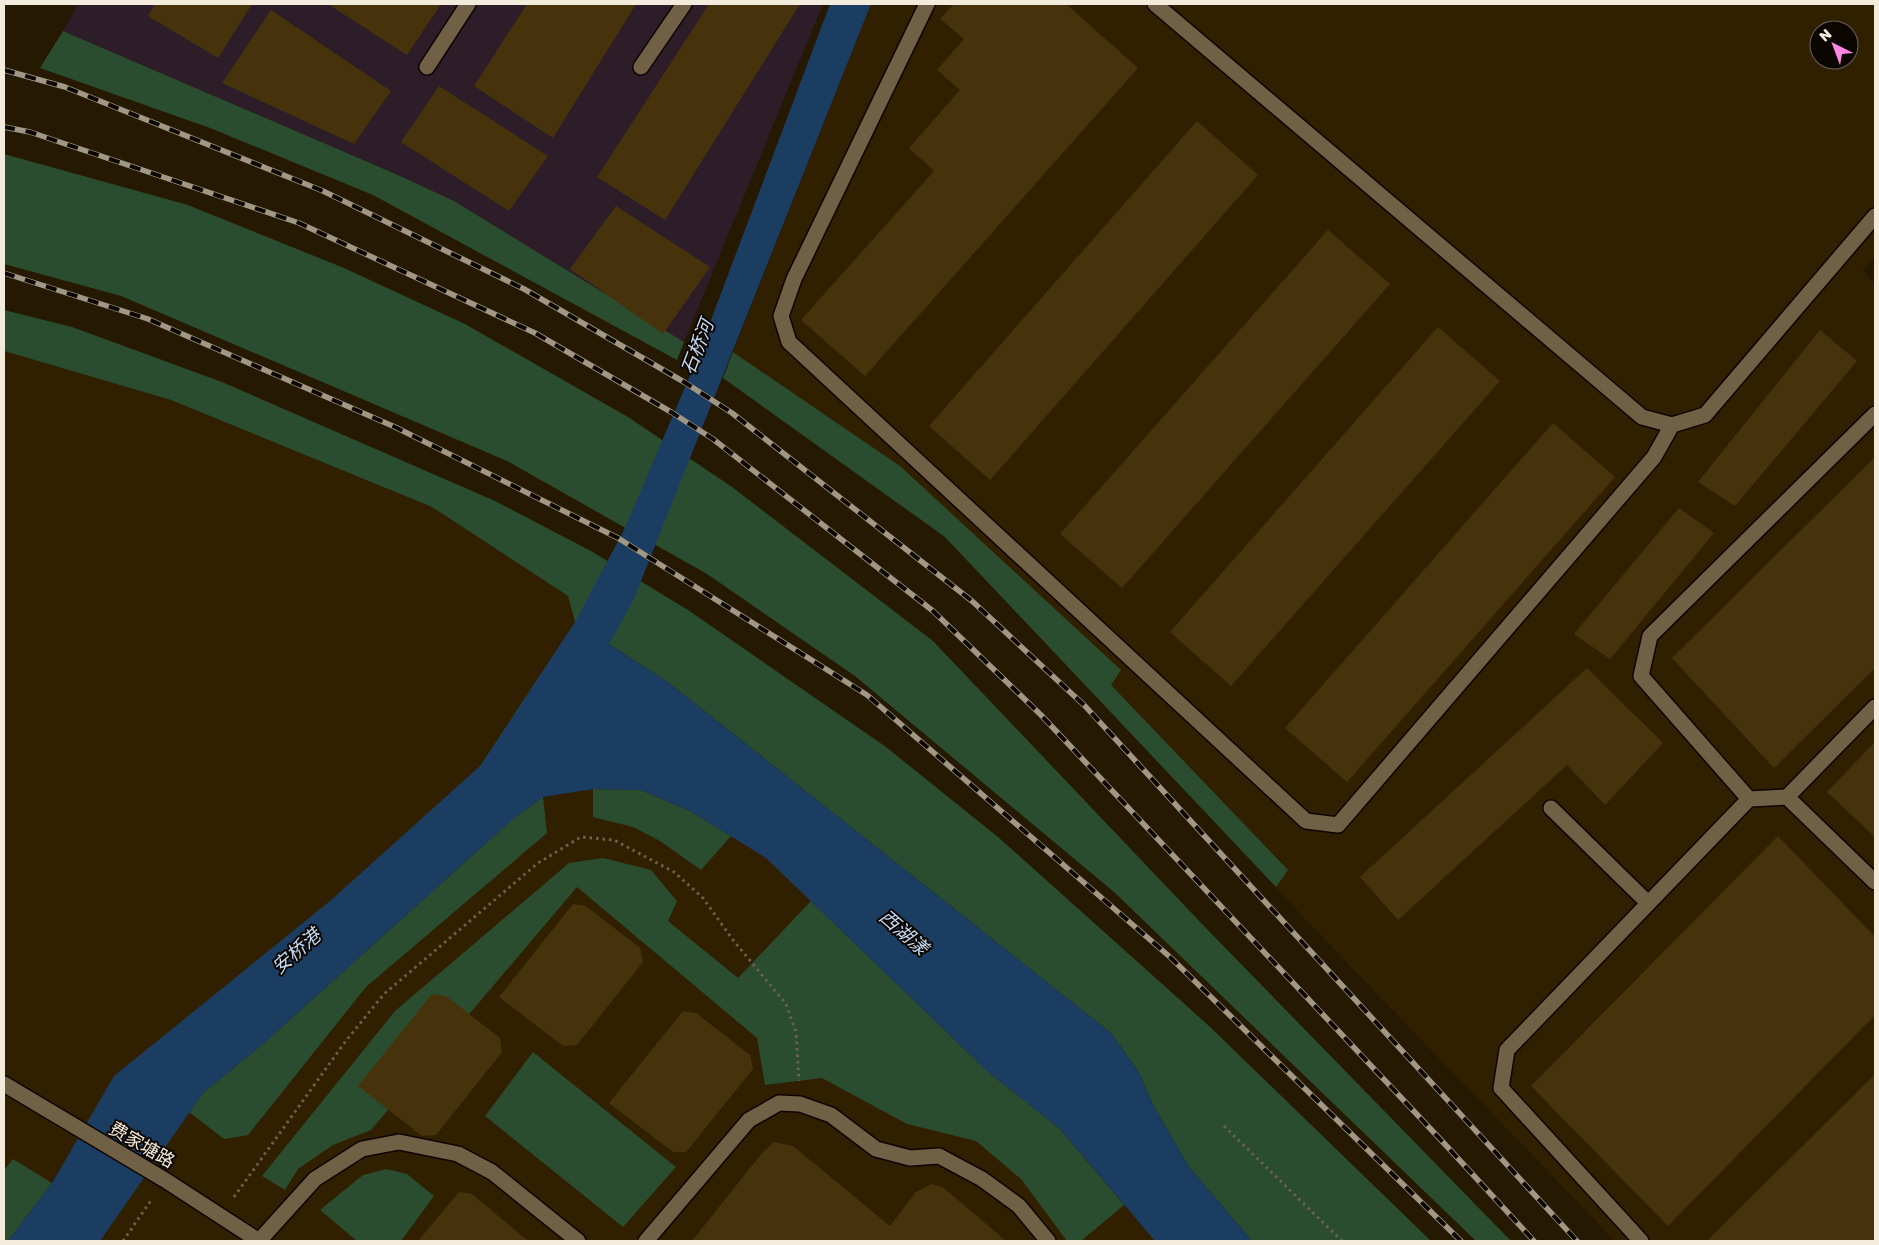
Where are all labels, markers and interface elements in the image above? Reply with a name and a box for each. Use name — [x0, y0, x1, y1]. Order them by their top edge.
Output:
north arrow — [1809, 20, 1859, 70]
text: N — [1815, 25, 1835, 45]
water label: 石桥河 — [676, 312, 719, 378]
water label: 西湖漾 — [875, 904, 936, 961]
water label: 安桥港 — [267, 921, 327, 978]
street label: 费家塘路 — [106, 1117, 179, 1172]

